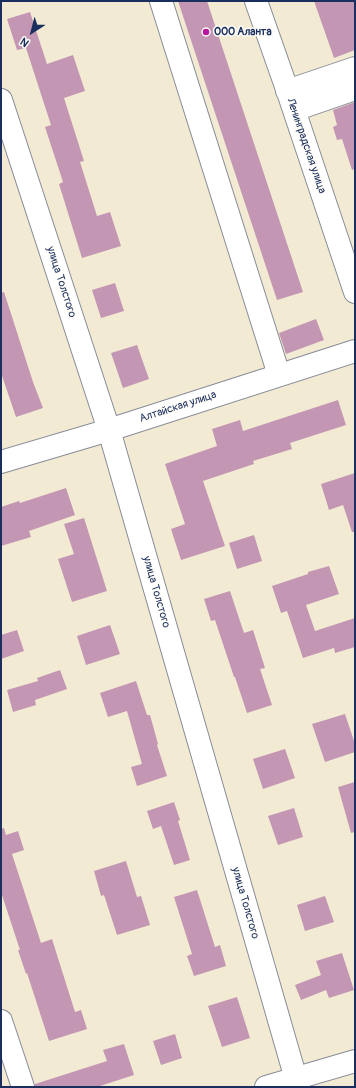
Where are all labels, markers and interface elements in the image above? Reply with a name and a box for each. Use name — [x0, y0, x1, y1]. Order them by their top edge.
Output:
north arrow — [12, 12, 52, 52]
place label: ООО Аланта — [214, 25, 271, 39]
marker: ООО Аланта — [201, 27, 211, 37]
text: N — [18, 35, 31, 50]
street label: Ленинградская улица — [284, 97, 328, 195]
street label: улица Толстого — [43, 245, 79, 319]
street label: Алтайская улица — [138, 388, 218, 426]
street label: улица Толстого — [139, 555, 173, 629]
street label: улица Толстого — [228, 866, 262, 940]

